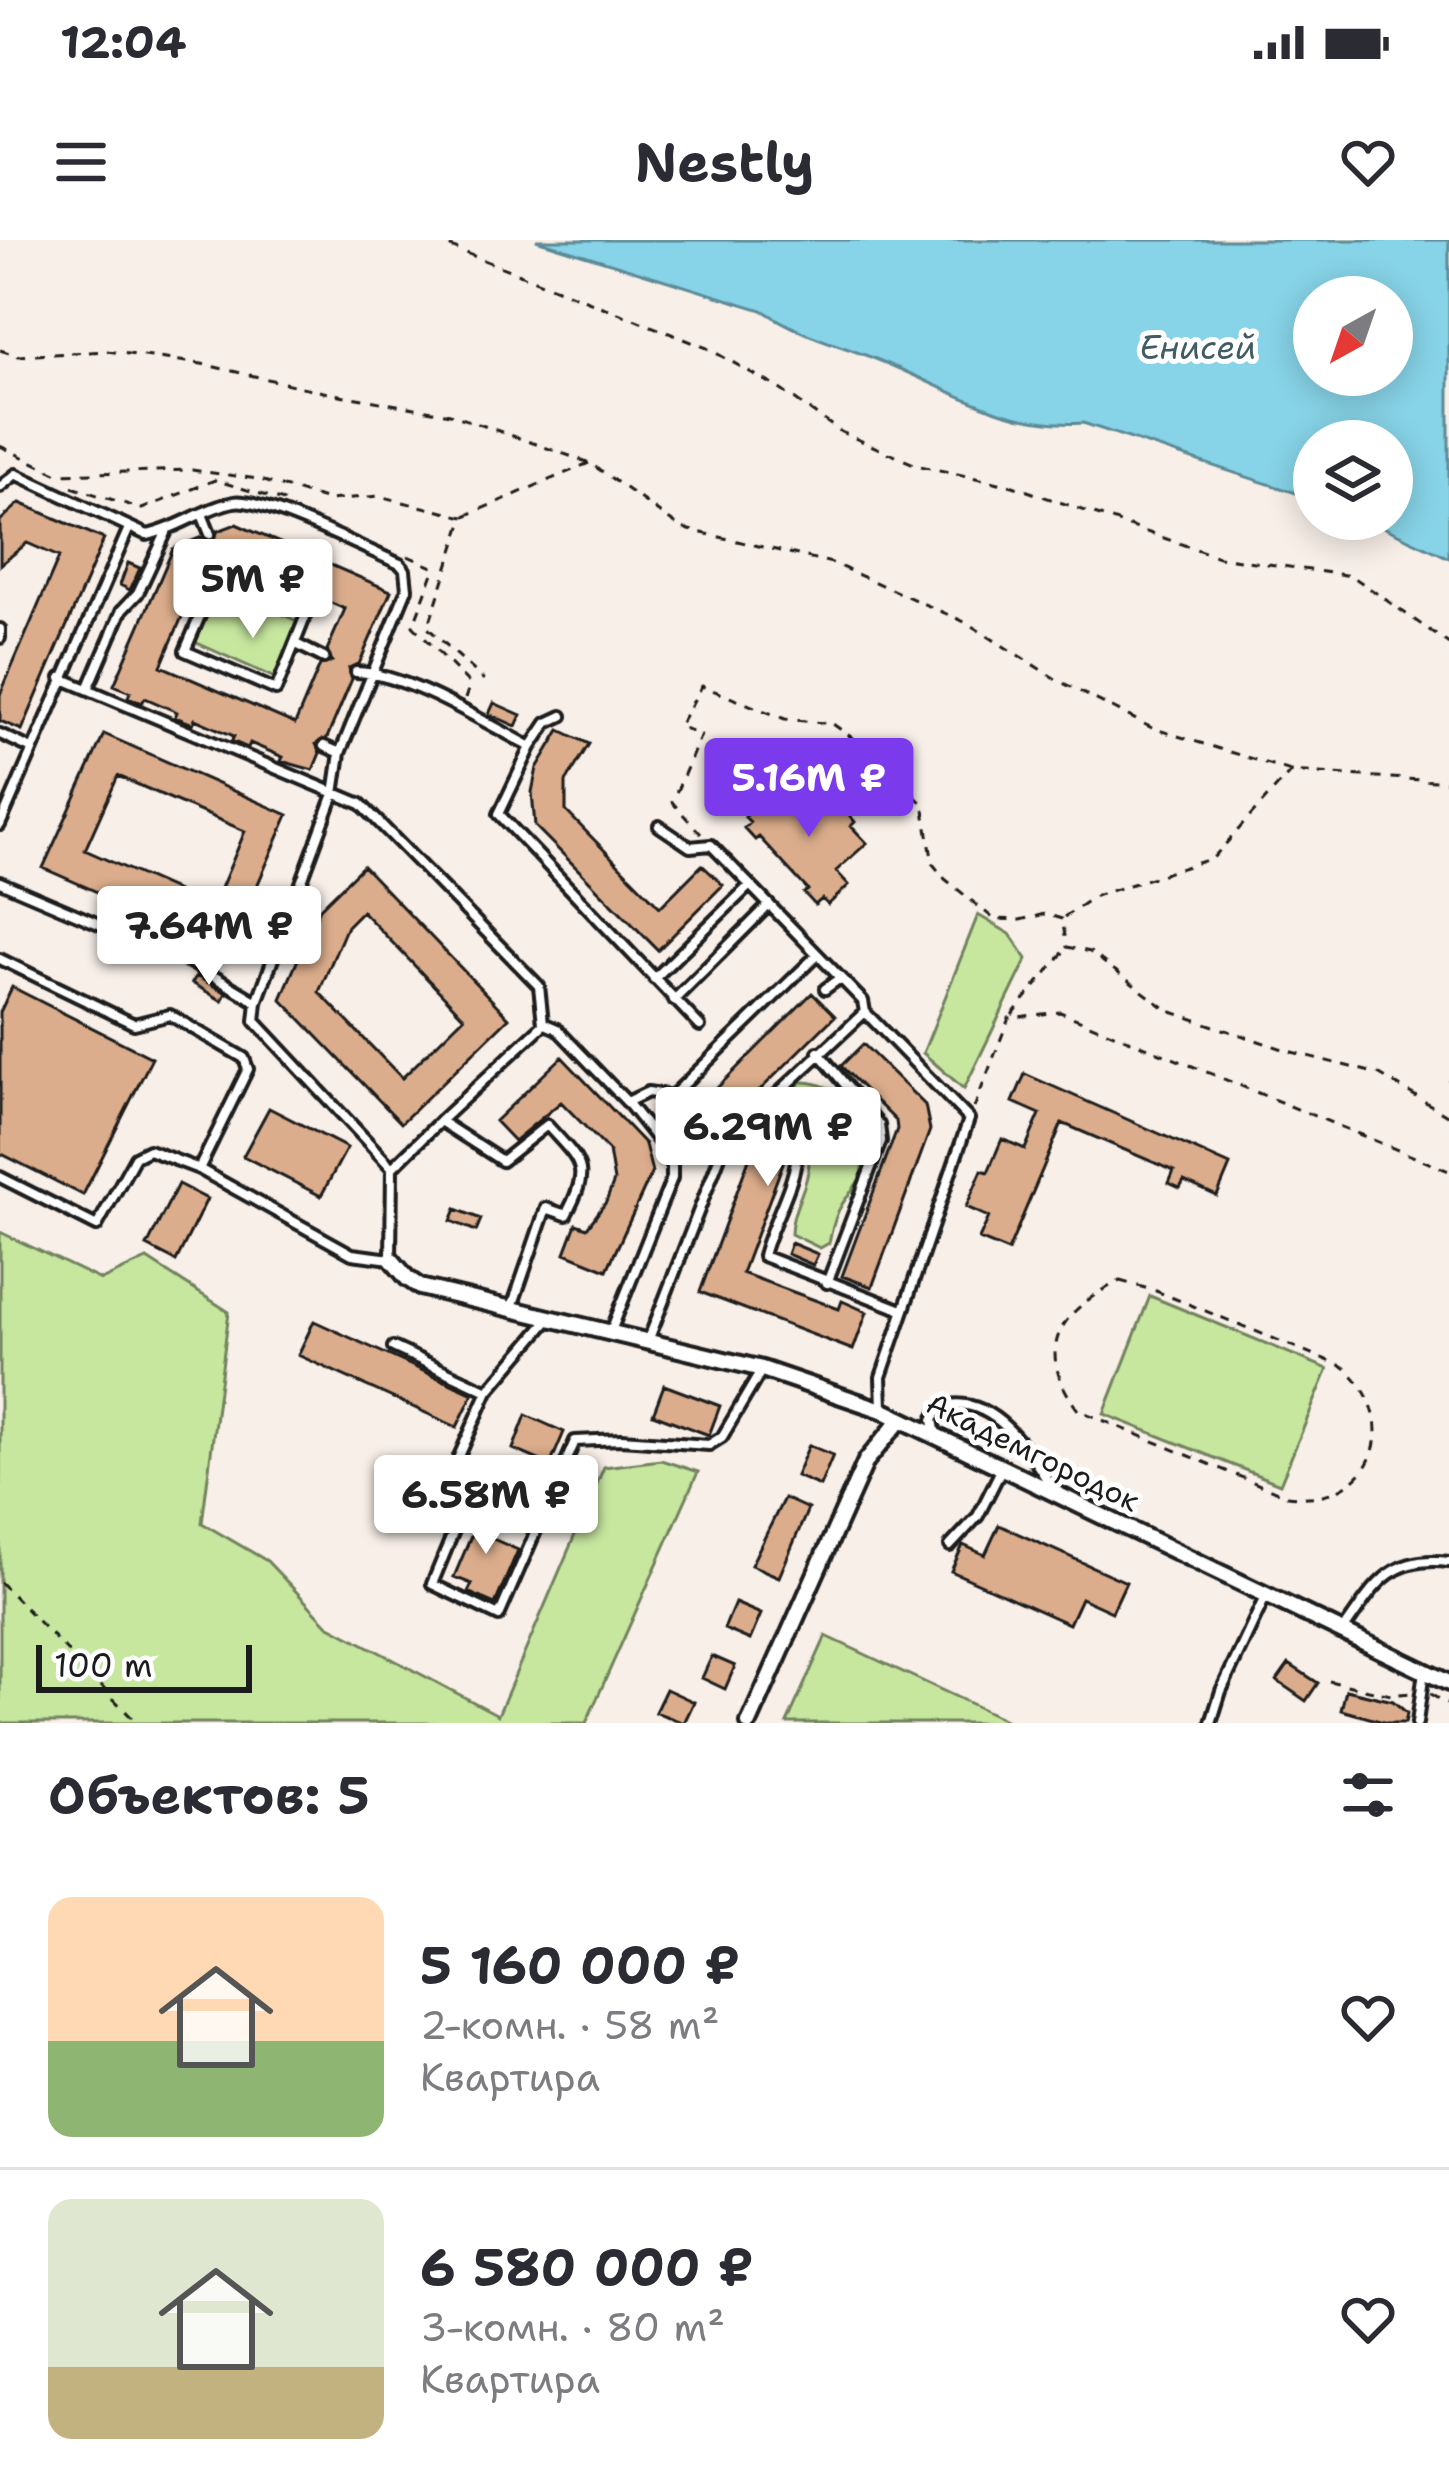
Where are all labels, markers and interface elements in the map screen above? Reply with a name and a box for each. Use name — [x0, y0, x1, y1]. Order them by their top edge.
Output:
text: 12:04 — [60, 12, 187, 72]
text: Nestly — [635, 126, 814, 198]
icon: menu — [48, 129, 114, 195]
icon: heart — [1335, 129, 1401, 195]
north arrow — [1293, 276, 1413, 396]
map controls — [1293, 276, 1413, 540]
water label: Енисей — [1140, 325, 1256, 370]
button: layers — [1293, 420, 1413, 540]
pin: 5M ₽ — [182, 539, 324, 641]
text: 5M ₽ — [200, 552, 306, 604]
pin: 5.16M ₽ — [698, 738, 920, 840]
text: 5.16M ₽ — [731, 751, 887, 803]
pin: 7.64M ₽ — [98, 886, 320, 988]
text: 7.64M ₽ — [124, 899, 294, 951]
pin: 6.29M ₽ — [657, 1087, 879, 1189]
text: 6.29M ₽ — [683, 1100, 853, 1152]
street label: Академгородок — [920, 1383, 1146, 1521]
pin: 6.58M ₽ — [375, 1455, 597, 1557]
text: 6.58M ₽ — [401, 1468, 571, 1520]
scale bar — [36, 1639, 252, 1692]
text: 100 m — [54, 1643, 153, 1688]
text: Объектов: 5 — [48, 1761, 370, 1829]
icon: filters — [1335, 1762, 1401, 1828]
text: 5 160 000 ₽ — [420, 1931, 740, 1999]
icon: home — [144, 1945, 288, 2089]
icon: heart — [1335, 1984, 1401, 2050]
text: 2-комн. · 58 m² — [420, 1999, 719, 2051]
text: Квартира — [420, 2051, 600, 2103]
text: 6 580 000 ₽ — [420, 2233, 754, 2301]
icon: home — [144, 2247, 288, 2391]
icon: heart — [1335, 2286, 1401, 2352]
text: 3-комн. · 80 m² — [420, 2301, 725, 2353]
text: Квартира — [420, 2353, 600, 2405]

